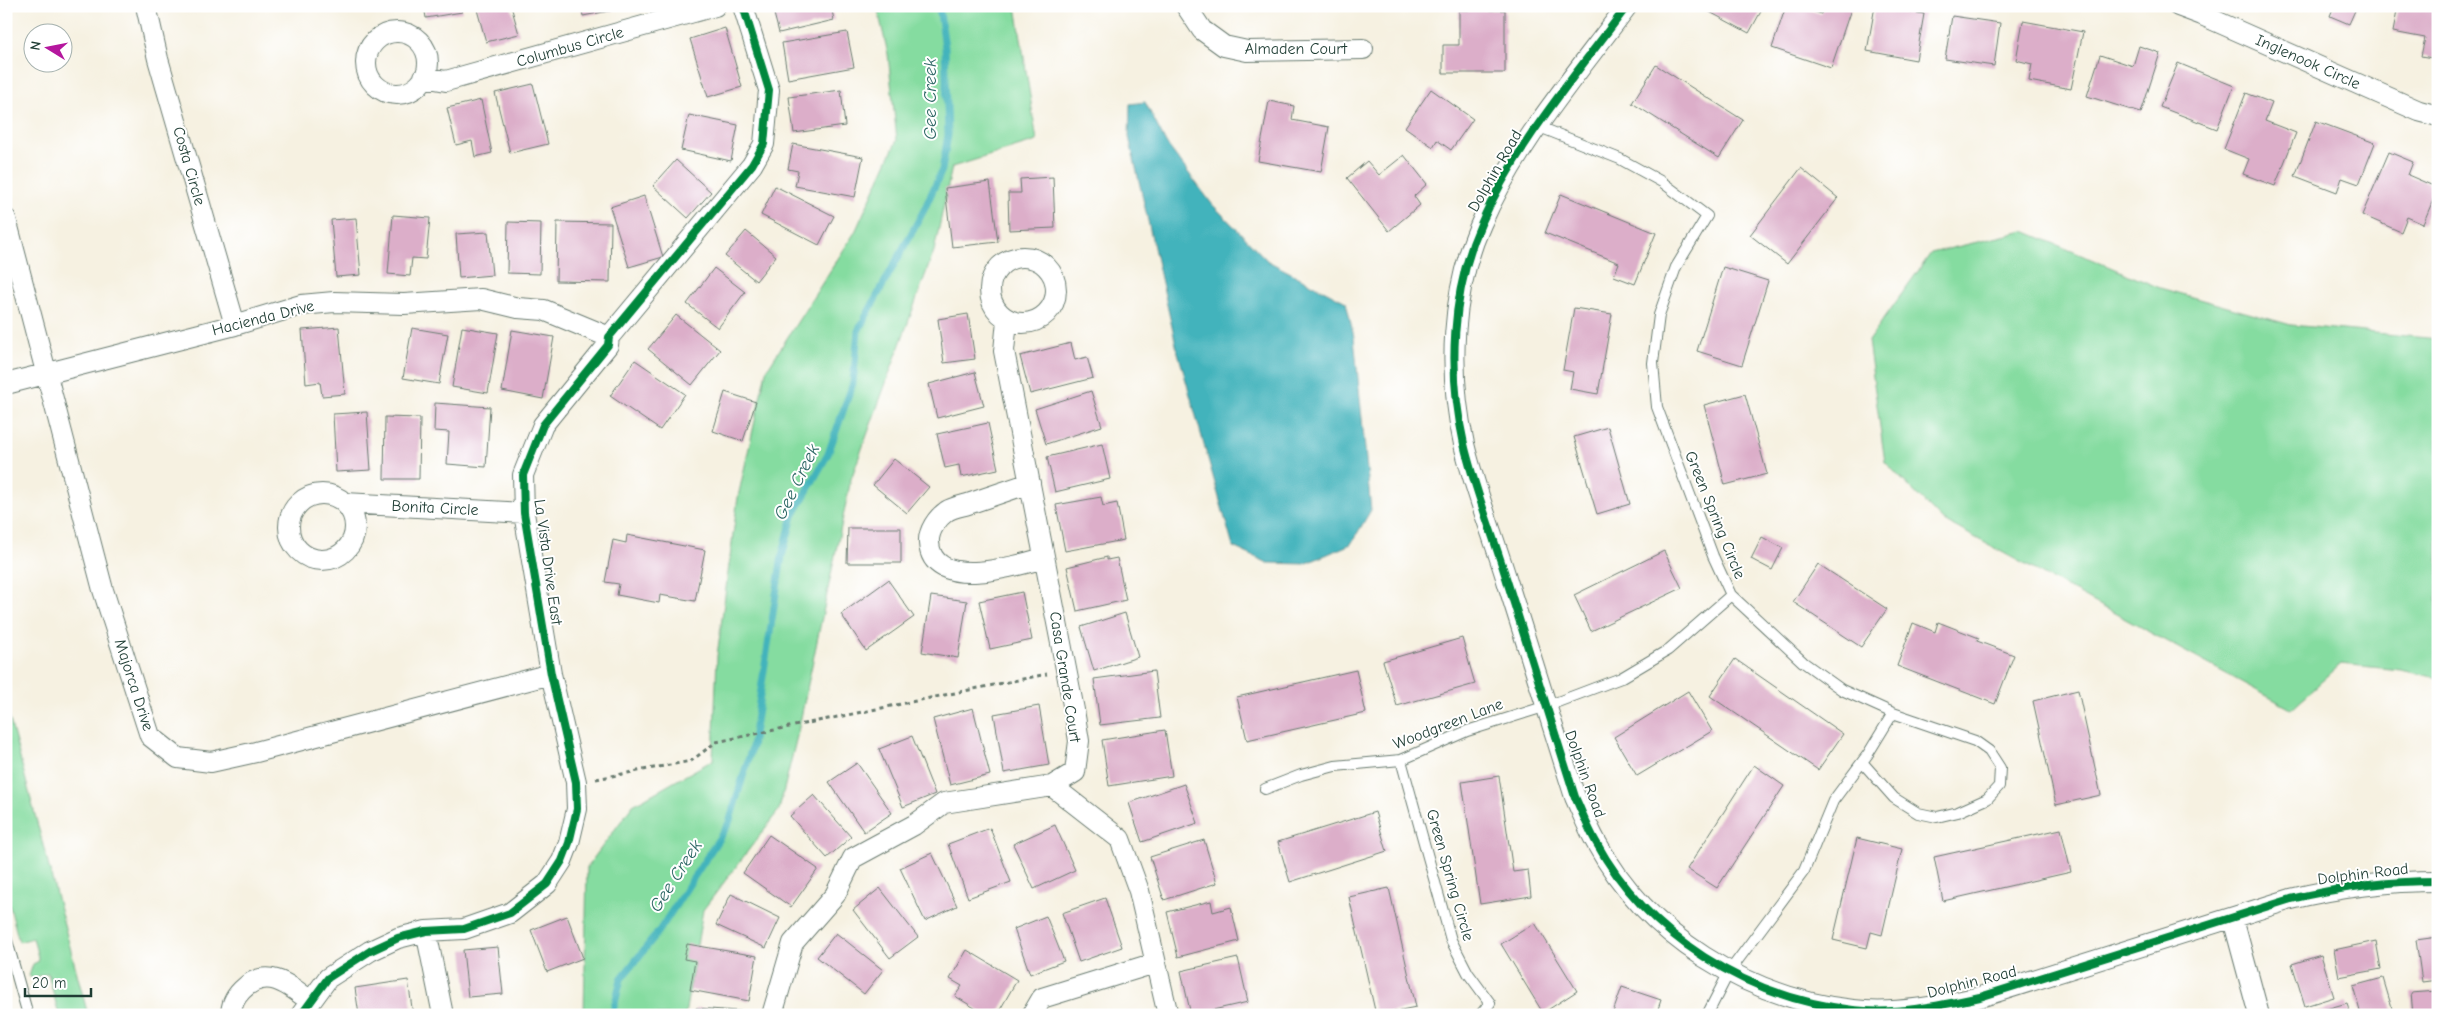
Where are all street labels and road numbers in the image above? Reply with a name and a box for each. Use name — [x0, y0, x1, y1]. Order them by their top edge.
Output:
street label: Columbus Circle — [514, 23, 626, 71]
street label: Inglenook Circle — [2253, 31, 2363, 93]
street label: Almaden Court — [1245, 40, 1348, 58]
street label: Costa Circle — [169, 125, 209, 207]
street label: Dolphin Road — [1464, 127, 1526, 215]
street label: Hacienda Drive — [210, 297, 316, 339]
street label: Green Spring Circle — [1681, 448, 1749, 582]
street label: Bonita Circle — [391, 497, 479, 519]
street label: La Vista Drive East — [530, 498, 566, 626]
street label: Casa Grande Court — [1046, 610, 1084, 744]
street label: Majorca Drive — [111, 637, 157, 733]
street label: Woodgreen Lane — [1391, 695, 1505, 753]
street label: Dolphin Road — [1561, 728, 1609, 820]
street label: Green Spring Circle — [1423, 807, 1477, 943]
street label: Dolphin Road — [2317, 859, 2409, 889]
street label: Dolphin Road — [1925, 962, 2019, 1002]

